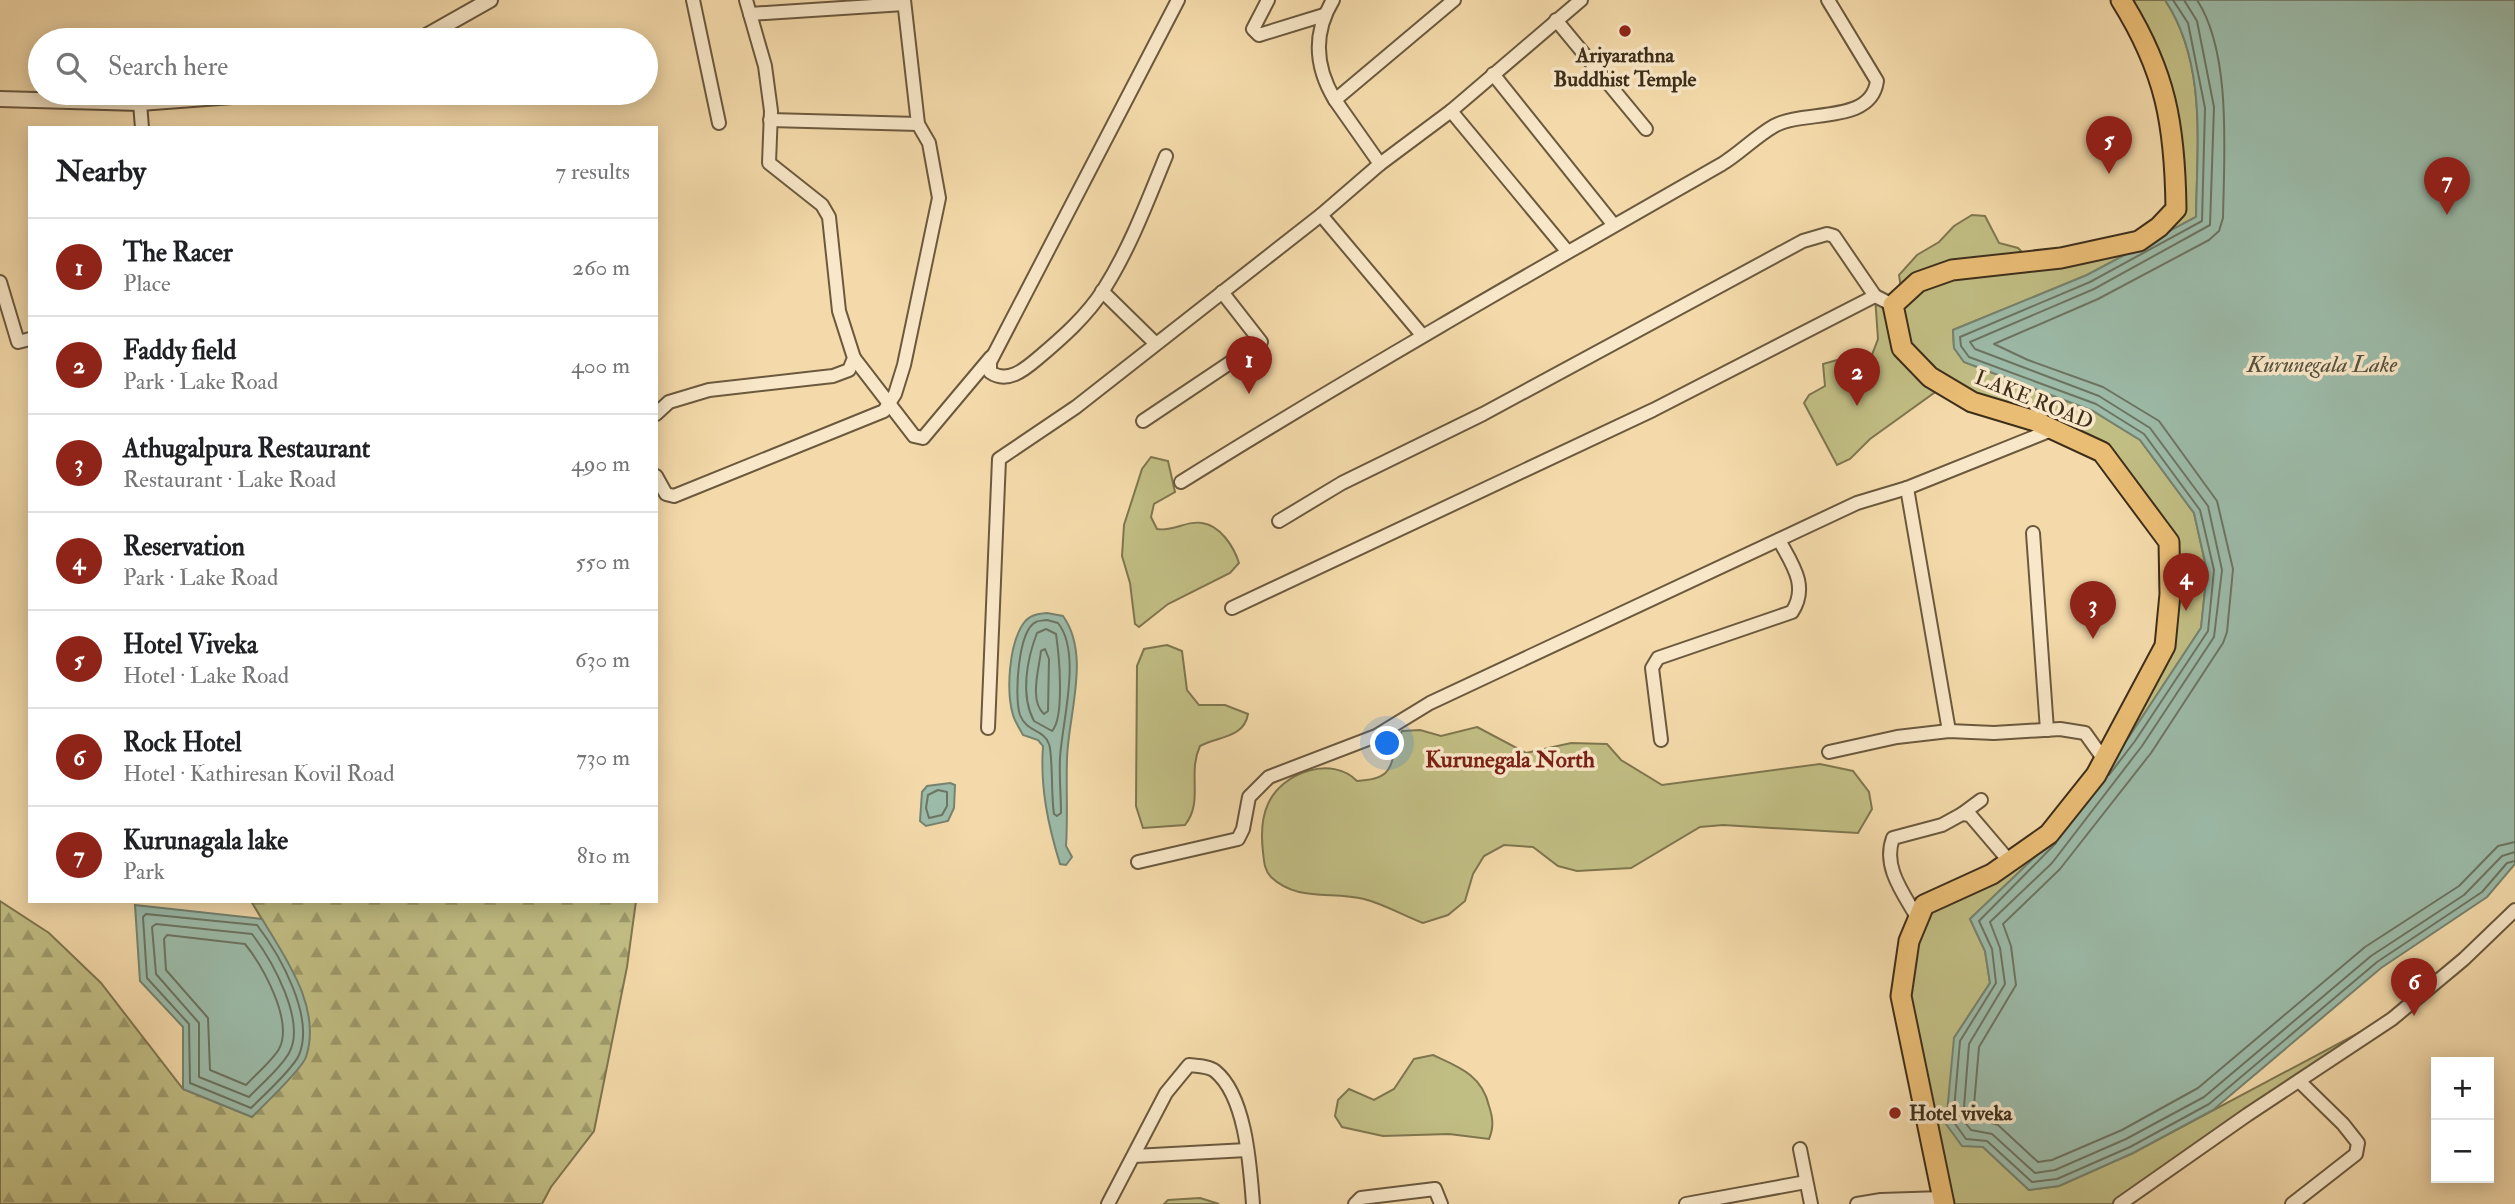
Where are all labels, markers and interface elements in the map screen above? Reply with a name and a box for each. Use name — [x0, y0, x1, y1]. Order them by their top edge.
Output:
marker: Ariyarathna Buddhist Temple — [1617, 23, 1633, 39]
search box — [28, 28, 658, 105]
place label: Ariyarathna Buddhist Temple — [1554, 42, 1697, 93]
icon: search — [52, 48, 90, 86]
text: Search here — [108, 51, 228, 83]
pin: 5 — [2086, 116, 2132, 174]
text: Nearby — [56, 153, 146, 190]
text: 7 results — [556, 157, 630, 186]
pin: 7 — [2424, 157, 2470, 215]
text: The Racer — [123, 237, 233, 269]
text: 1 — [75, 253, 83, 282]
text: 260 m — [572, 253, 630, 282]
text: Place — [123, 269, 171, 298]
text: Faddy field — [123, 335, 236, 367]
pin: 1 — [1226, 336, 1272, 394]
pin: 2 — [1834, 348, 1880, 406]
water label: Kurunegala Lake — [2246, 350, 2397, 379]
text: 2 — [73, 351, 85, 380]
text: 400 m — [571, 351, 630, 380]
street label: LAKE ROAD — [1971, 364, 2097, 436]
text: Park · Lake Road — [123, 367, 278, 396]
text: Athugalpura Restaurant — [123, 433, 370, 465]
text: 3 — [75, 449, 83, 478]
text: 490 m — [571, 449, 630, 478]
text: Restaurant · Lake Road — [123, 465, 336, 494]
text: Reservation — [123, 531, 245, 563]
text: 4 — [73, 547, 85, 576]
text: 550 m — [576, 547, 630, 576]
pin: 4 — [2163, 553, 2209, 611]
text: Park · Lake Road — [123, 563, 278, 592]
pin: 3 — [2070, 581, 2116, 639]
text: Hotel Viveka — [123, 629, 258, 661]
text: 5 — [74, 645, 84, 674]
text: 630 m — [575, 645, 630, 674]
text: Hotel · Lake Road — [123, 661, 289, 690]
your location — [1370, 726, 1404, 760]
text: Rock Hotel — [123, 727, 242, 759]
text: 6 — [73, 743, 85, 772]
text: 730 m — [576, 743, 630, 772]
district label: Kurunegala North — [1425, 745, 1595, 775]
text: Hotel · Kathiresan Kovil Road — [123, 759, 395, 788]
text: Kurunagala lake — [123, 825, 288, 857]
text: 7 — [74, 841, 84, 870]
text: 810 m — [577, 841, 630, 870]
text: Park — [123, 857, 165, 886]
pin: 6 — [2391, 958, 2437, 1016]
map controls — [2431, 1057, 2494, 1183]
button: + — [2431, 1057, 2494, 1120]
place label: Hotel viveka — [1909, 1100, 2013, 1127]
marker: Hotel viveka — [1887, 1105, 1903, 1121]
button: − — [2431, 1120, 2494, 1183]

